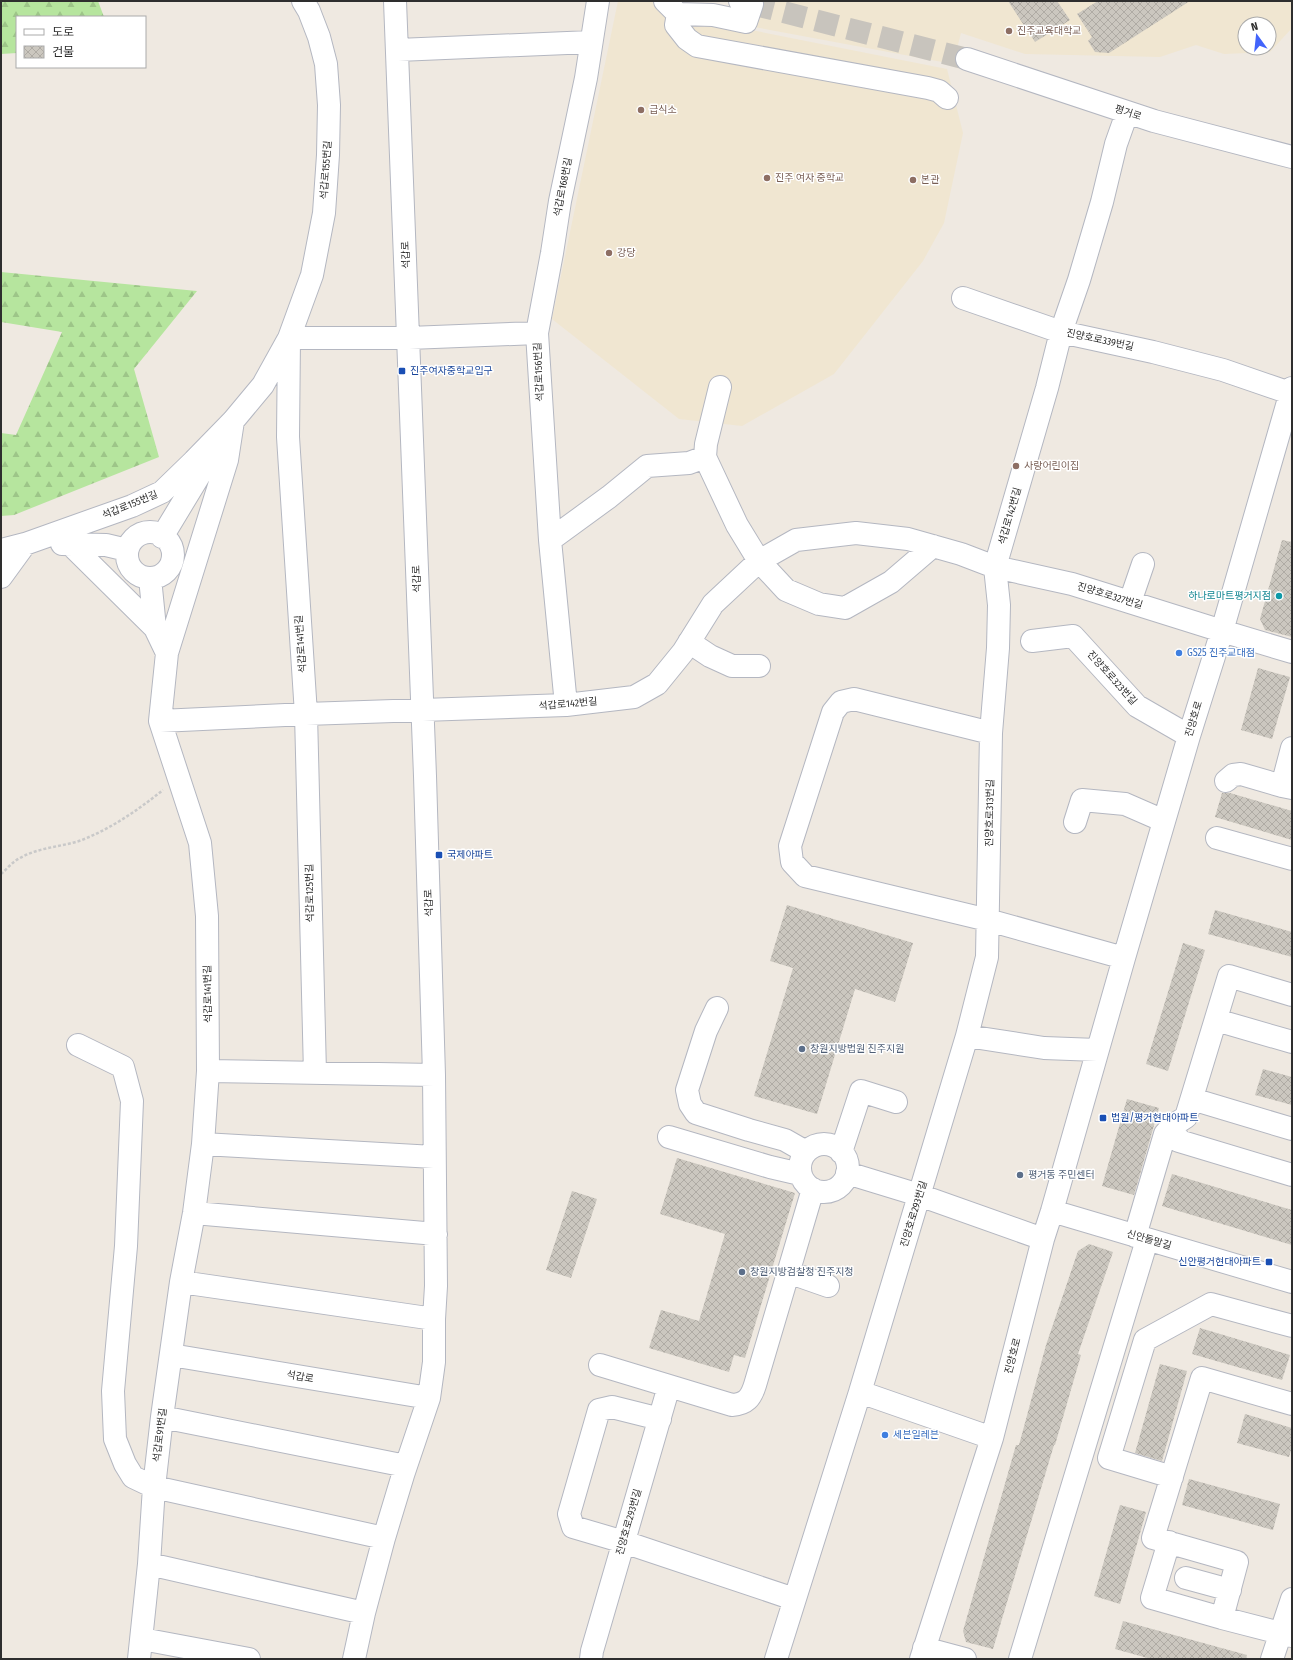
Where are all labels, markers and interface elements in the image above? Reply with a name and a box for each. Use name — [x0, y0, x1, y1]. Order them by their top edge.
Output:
legend — [16, 16, 146, 68]
north arrow — [1237, 16, 1277, 56]
text: N — [1250, 20, 1259, 34]
text: 도로 — [52, 25, 74, 39]
place label: 진주교육대학교 — [1017, 25, 1081, 37]
marker: 진주교육대학교 — [1004, 26, 1014, 36]
text: 건물 — [52, 45, 74, 59]
street label: 평거로 — [1113, 103, 1143, 123]
place label: 급식소 — [649, 104, 677, 116]
marker: 급식소 — [636, 105, 646, 115]
street label: 석갑로155번길 — [318, 140, 334, 200]
street label: 석갑로168번길 — [551, 156, 575, 218]
place label: 진주 여자 중학교 — [775, 172, 844, 184]
marker: 진주 여자 중학교 — [762, 173, 772, 183]
place label: 본관 — [921, 174, 940, 186]
marker: 본관 — [908, 175, 918, 185]
street label: 석갑로 — [400, 241, 412, 269]
place label: 강당 — [617, 247, 635, 259]
marker: 강당 — [604, 248, 614, 258]
street label: 진양호로339번길 — [1065, 327, 1135, 353]
street label: 석갑로156번길 — [531, 342, 547, 402]
place label: 진주여자중학교입구 — [410, 365, 493, 377]
marker: 진주여자중학교입구 — [397, 366, 407, 376]
place label: 사랑어린이집 — [1024, 460, 1079, 472]
marker: 사랑어린이집 — [1011, 461, 1021, 471]
street label: 석갑로142번길 — [996, 486, 1024, 546]
street label: 석갑로155번길 — [100, 488, 160, 522]
street label: 석갑로 — [411, 565, 423, 593]
street label: 진양호로327번길 — [1076, 580, 1144, 612]
place label: 하나로마트평거지점 — [1188, 590, 1271, 602]
marker: 하나로마트평거지점 — [1274, 591, 1284, 601]
street label: 석갑로141번길 — [293, 615, 309, 673]
place label: GS25 진주교대점 — [1187, 647, 1255, 659]
marker: GS25 진주교대점 — [1174, 648, 1184, 658]
street label: 진양호로323번길 — [1085, 649, 1139, 707]
street label: 석갑로142번길 — [538, 695, 598, 713]
street label: 진양호로 — [1183, 700, 1205, 738]
street label: 진양호로313번길 — [983, 779, 997, 847]
place label: 국제아파트 — [447, 849, 493, 861]
marker: 국제아파트 — [434, 850, 444, 860]
street label: 석갑로125번길 — [303, 863, 317, 923]
street label: 석갑로 — [423, 889, 435, 917]
street label: 석갑로141번길 — [201, 965, 215, 1023]
place label: 창원지방법원 진주지원 — [810, 1043, 904, 1055]
marker: 창원지방법원 진주지원 — [797, 1044, 807, 1054]
place label: 법원/평거현대아파트 — [1111, 1112, 1198, 1124]
marker: 법원/평거현대아파트 — [1098, 1113, 1108, 1123]
place label: 평거동 주민센터 — [1028, 1169, 1095, 1181]
marker: 평거동 주민센터 — [1015, 1170, 1025, 1180]
street label: 진양호로293번길 — [898, 1179, 930, 1249]
street label: 신안들말길 — [1125, 1228, 1173, 1252]
place label: 신안평거현대아파트 — [1178, 1256, 1261, 1268]
marker: 신안평거현대아파트 — [1264, 1257, 1274, 1267]
place label: 창원지방검찰청 진주지청 — [750, 1266, 854, 1278]
marker: 창원지방검찰청 진주지청 — [737, 1267, 747, 1277]
street label: 진양호로 — [1002, 1337, 1024, 1375]
street label: 석갑로 — [285, 1369, 315, 1385]
street label: 석갑로91번길 — [151, 1407, 169, 1463]
place label: 세븐일레븐 — [893, 1429, 939, 1441]
marker: 세븐일레븐 — [880, 1430, 890, 1440]
street label: 진양호로293번길 — [614, 1487, 644, 1557]

